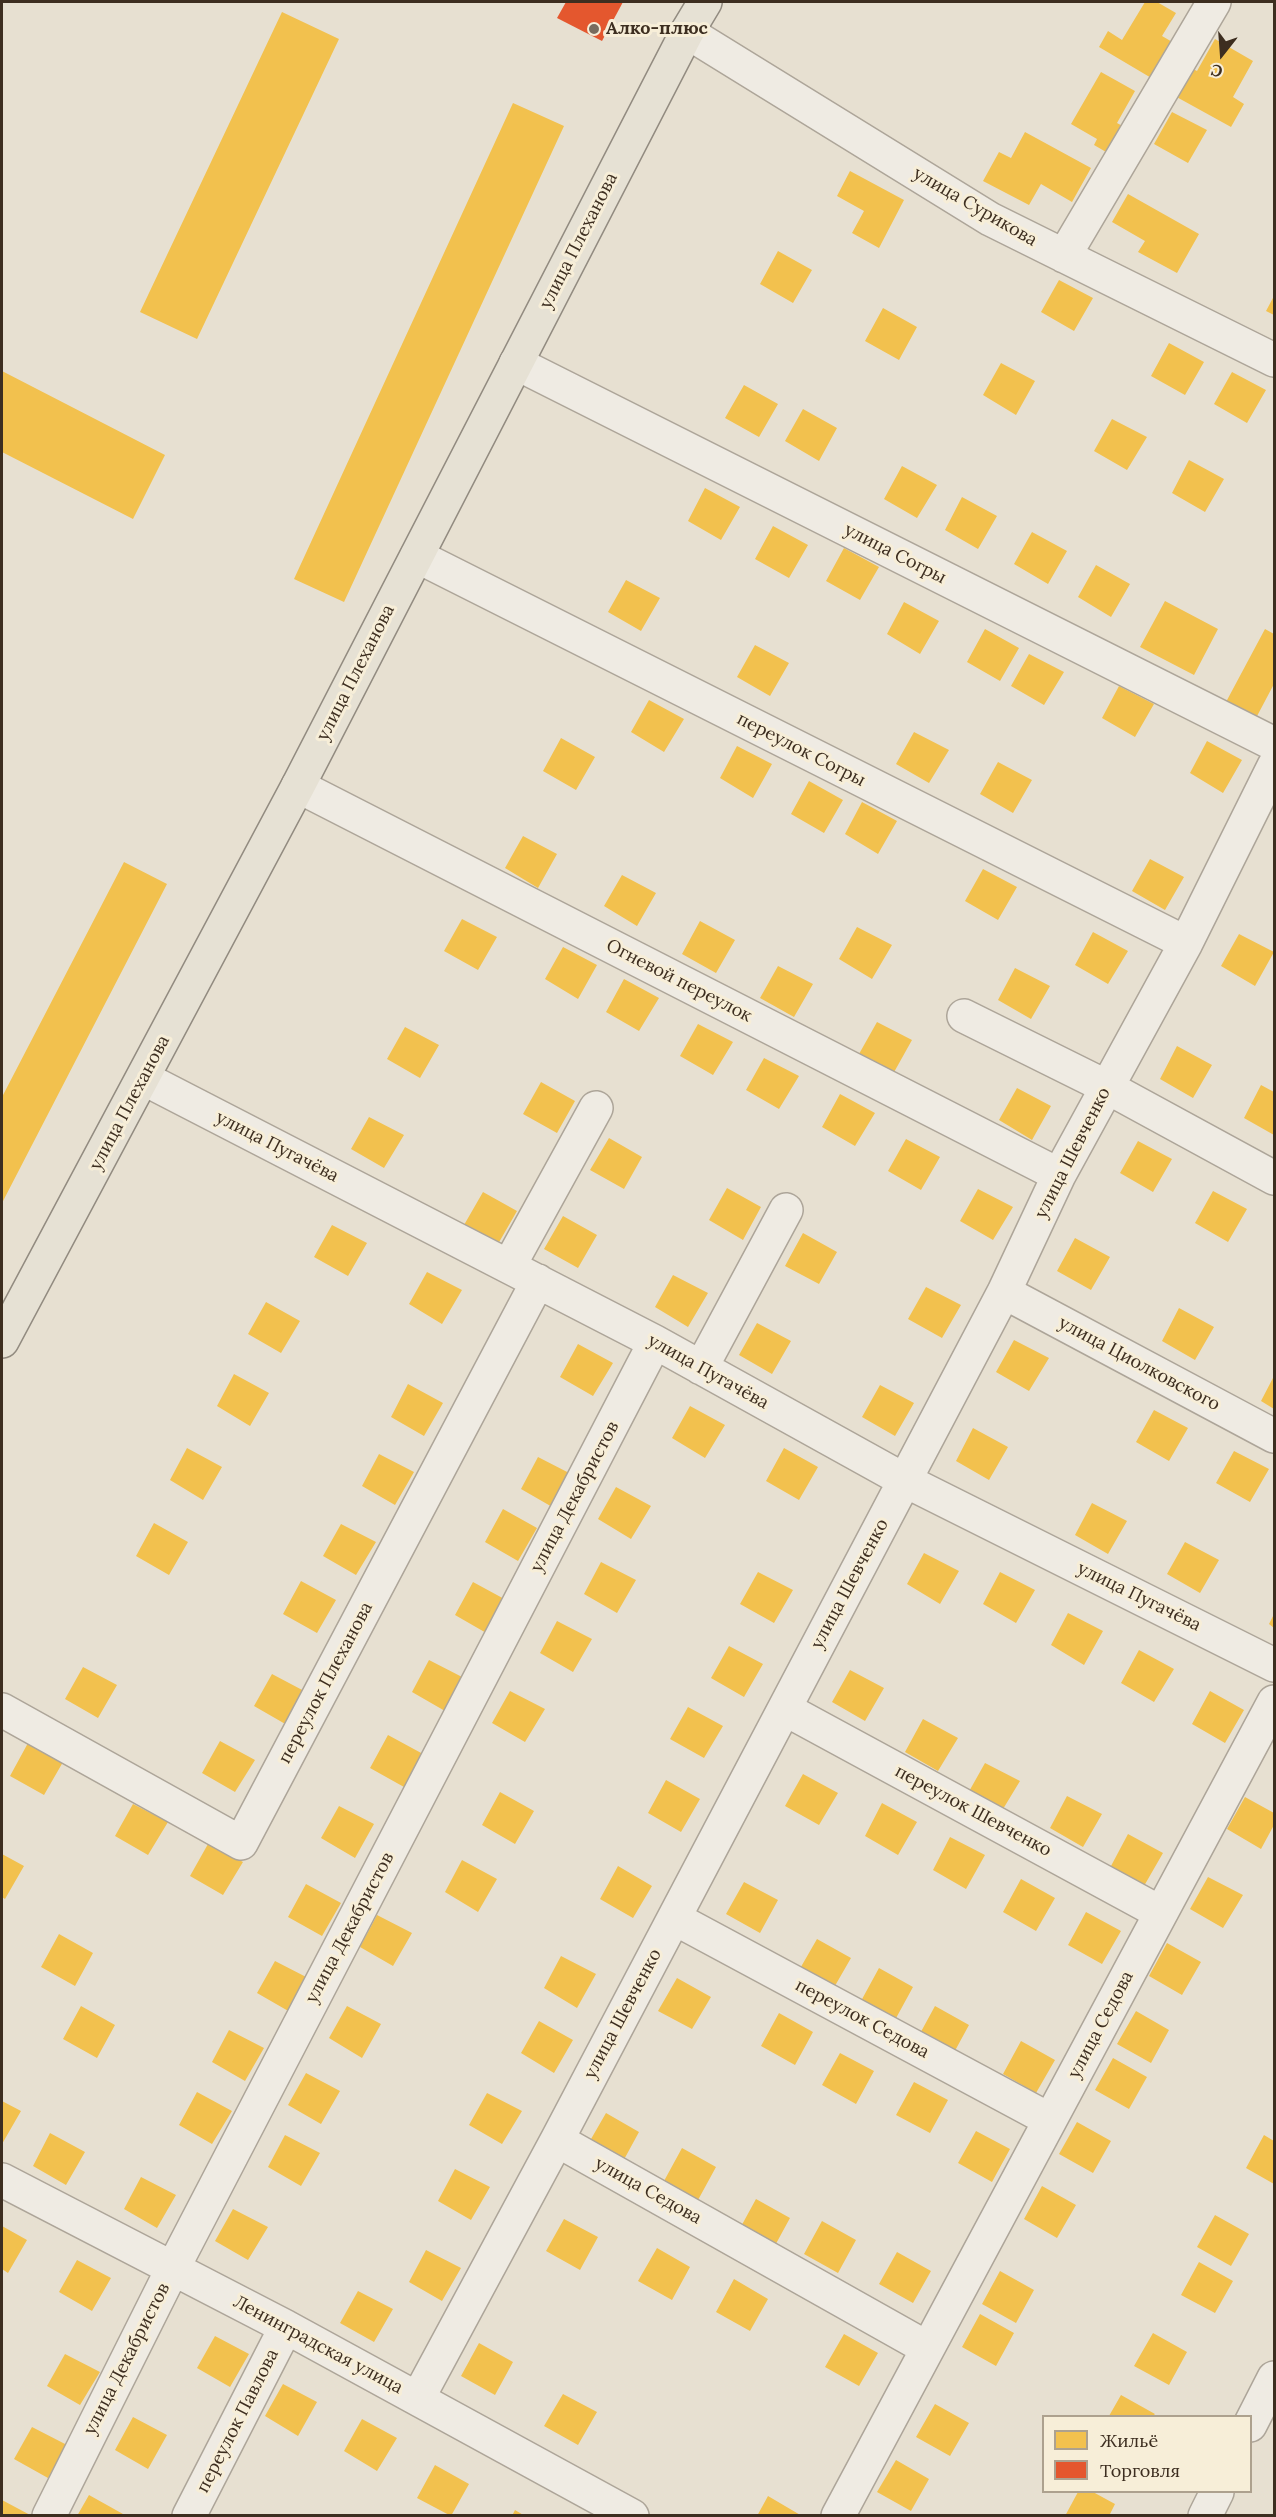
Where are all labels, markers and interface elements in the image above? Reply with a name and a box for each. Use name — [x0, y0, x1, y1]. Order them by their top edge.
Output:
place label: Алко-плюс — [606, 18, 708, 40]
marker: Алко-плюс — [587, 22, 601, 36]
north arrow — [1192, 24, 1252, 84]
text: С — [1209, 60, 1225, 82]
street label: улица Сурикова — [909, 163, 1041, 251]
street label: улица Плеханова — [535, 169, 623, 313]
street label: улица Согры — [840, 519, 950, 589]
street label: улица Плеханова — [312, 601, 400, 745]
street label: переулок Согры — [733, 708, 869, 792]
street label: Огневой переулок — [603, 935, 755, 1027]
street label: улица Плеханова — [85, 1032, 175, 1174]
street label: улица Шевченко — [1031, 1084, 1115, 1222]
street label: улица Пугачёва — [212, 1107, 342, 1187]
street label: улица Циолковского — [1054, 1312, 1224, 1416]
street label: улица Пугачёва — [644, 1330, 772, 1414]
street label: улица Декабристов — [526, 1418, 624, 1576]
street label: улица Шевченко — [807, 1515, 893, 1653]
street label: улица Пугачёва — [1074, 1558, 1204, 1636]
street label: переулок Плеханова — [274, 1599, 378, 1767]
street label: переулок Шевченко — [891, 1761, 1055, 1861]
street label: улица Декабристов — [301, 1849, 399, 2007]
street label: улица Шевченко — [580, 1945, 666, 2083]
street label: улица Седова — [1064, 1968, 1138, 2082]
street label: переулок Седова — [791, 1975, 933, 2063]
street label: улица Седова — [591, 2153, 705, 2229]
street label: улица Декабристов — [79, 2279, 175, 2439]
street label: Ленинградская улица — [229, 2291, 407, 2399]
street label: переулок Павлова — [192, 2346, 284, 2496]
legend — [1042, 2415, 1252, 2493]
text: Жильё — [1100, 2429, 1158, 2452]
text: Торговля — [1100, 2459, 1180, 2482]

